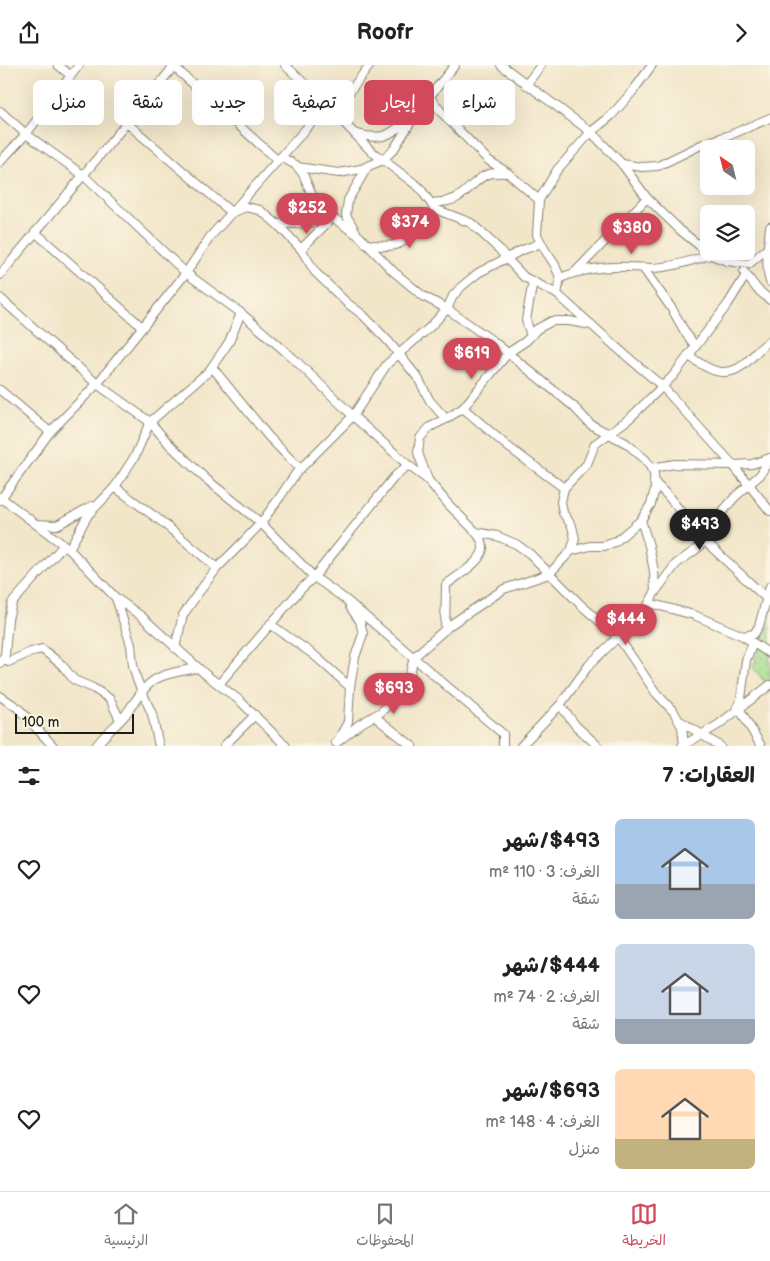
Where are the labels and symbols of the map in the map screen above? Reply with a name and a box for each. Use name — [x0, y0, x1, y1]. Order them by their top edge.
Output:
north arrow — [700, 140, 755, 195]
pin: $252 — [277, 193, 337, 235]
pin: $374 — [380, 207, 440, 249]
pin: $380 — [602, 213, 662, 255]
pin: $619 — [442, 337, 502, 380]
pin: $493 — [670, 509, 730, 551]
pin: $444 — [596, 603, 656, 646]
pin: $693 — [364, 673, 424, 715]
scale bar — [15, 711, 134, 734]

